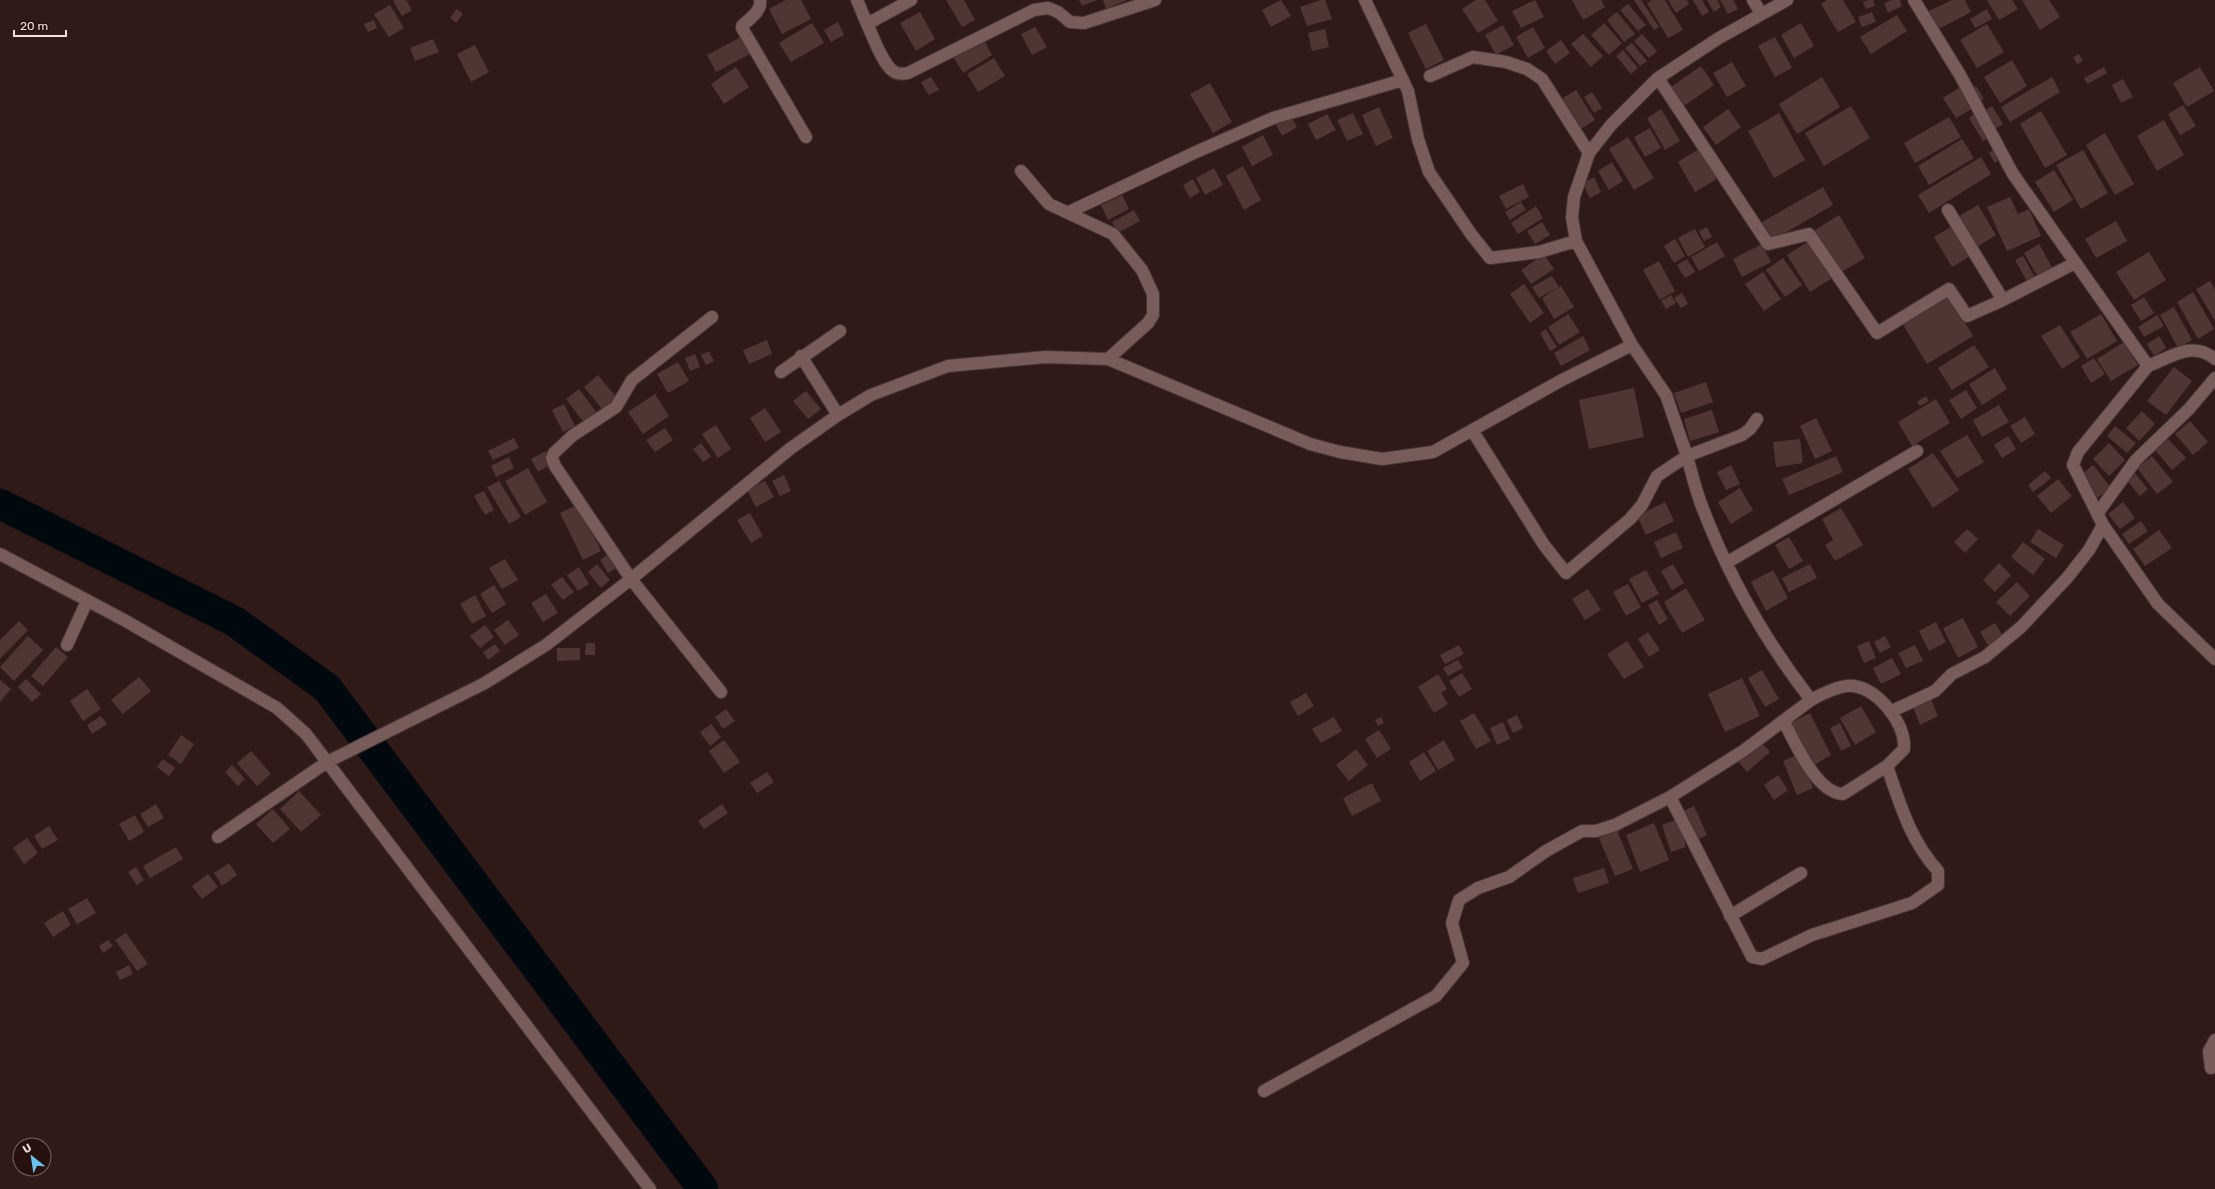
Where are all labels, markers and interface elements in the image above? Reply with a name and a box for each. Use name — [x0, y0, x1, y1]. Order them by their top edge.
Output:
scale bar — [14, 12, 66, 38]
text: 20 m — [20, 19, 48, 33]
north arrow — [12, 1137, 52, 1177]
text: U — [21, 1141, 34, 1156]

